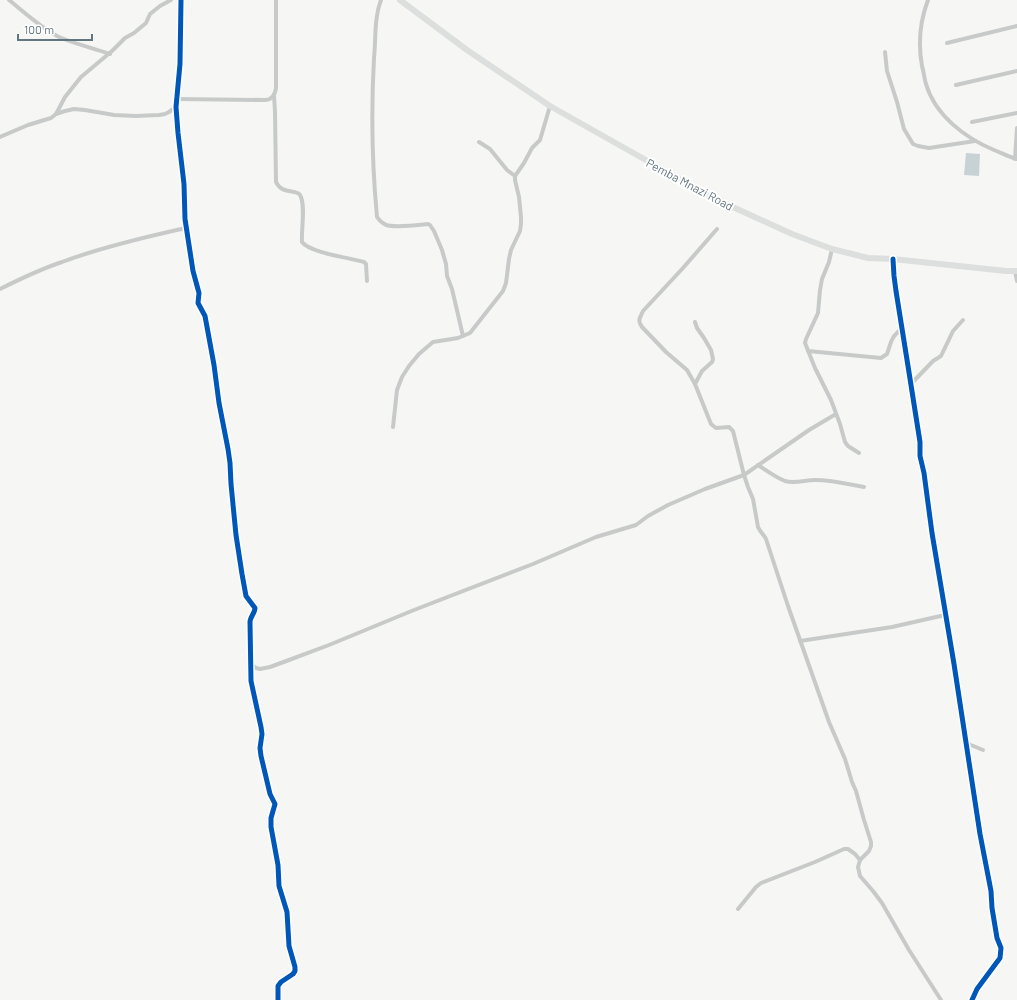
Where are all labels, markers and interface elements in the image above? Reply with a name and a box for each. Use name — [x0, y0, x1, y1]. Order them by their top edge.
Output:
scale bar — [18, 16, 92, 42]
text: 100 m — [24, 22, 54, 36]
street label: Pemba Mnazi Road — [644, 155, 736, 213]

